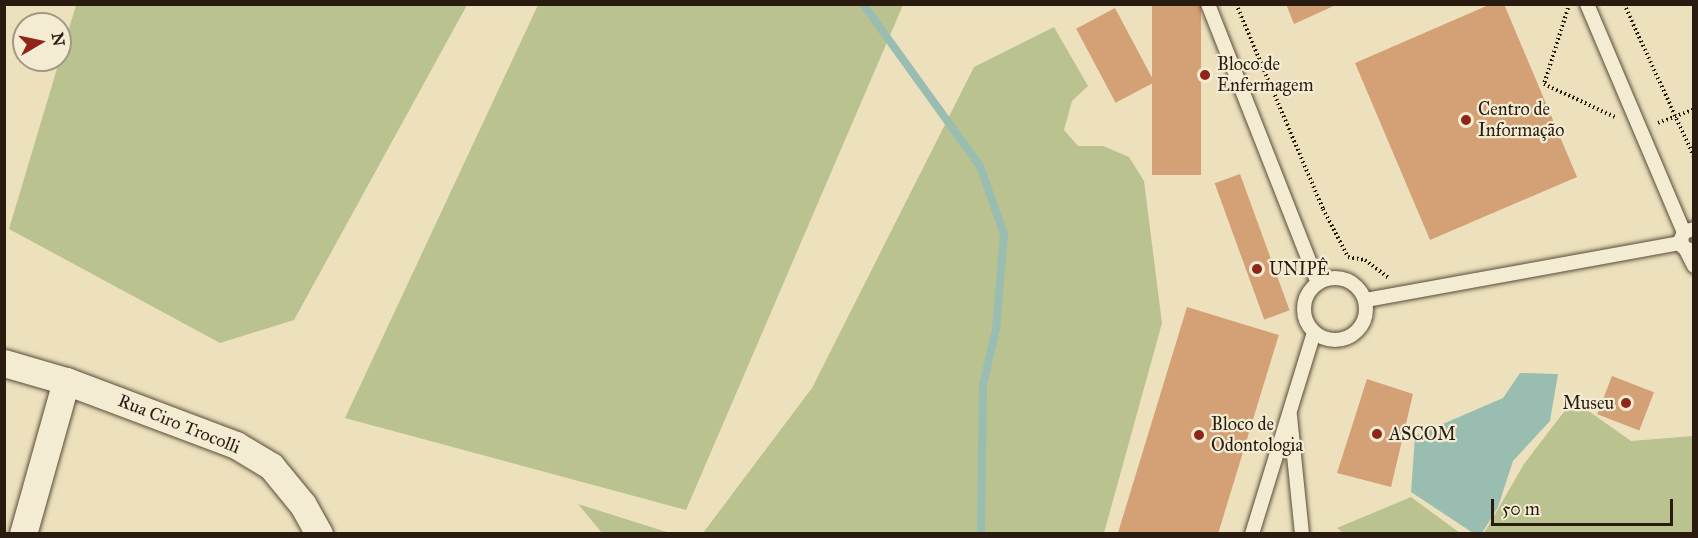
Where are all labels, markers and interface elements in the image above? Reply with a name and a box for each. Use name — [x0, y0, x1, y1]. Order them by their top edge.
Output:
north arrow — [12, 12, 72, 72]
text: N — [48, 31, 69, 48]
place label: Bloco de Enfermagem — [1217, 54, 1314, 97]
marker: Bloco de Enfermagem — [1198, 68, 1212, 82]
place label: Centro de Informação — [1478, 99, 1564, 142]
marker: Centro de Informação — [1459, 113, 1473, 127]
place label: UNIPÊ — [1269, 258, 1329, 280]
marker: UNIPÊ — [1250, 262, 1264, 276]
street label: Rua Ciro Trocolli — [115, 390, 243, 458]
place label: Museu — [1562, 392, 1614, 414]
marker: Museu — [1619, 396, 1633, 410]
place label: Bloco de Odontologia — [1211, 414, 1303, 456]
place label: ASCOM — [1389, 423, 1456, 445]
marker: ASCOM — [1370, 427, 1384, 441]
marker: Bloco de Odontologia — [1192, 428, 1206, 442]
scale bar — [1494, 487, 1676, 525]
text: 50 m — [1502, 498, 1540, 520]

